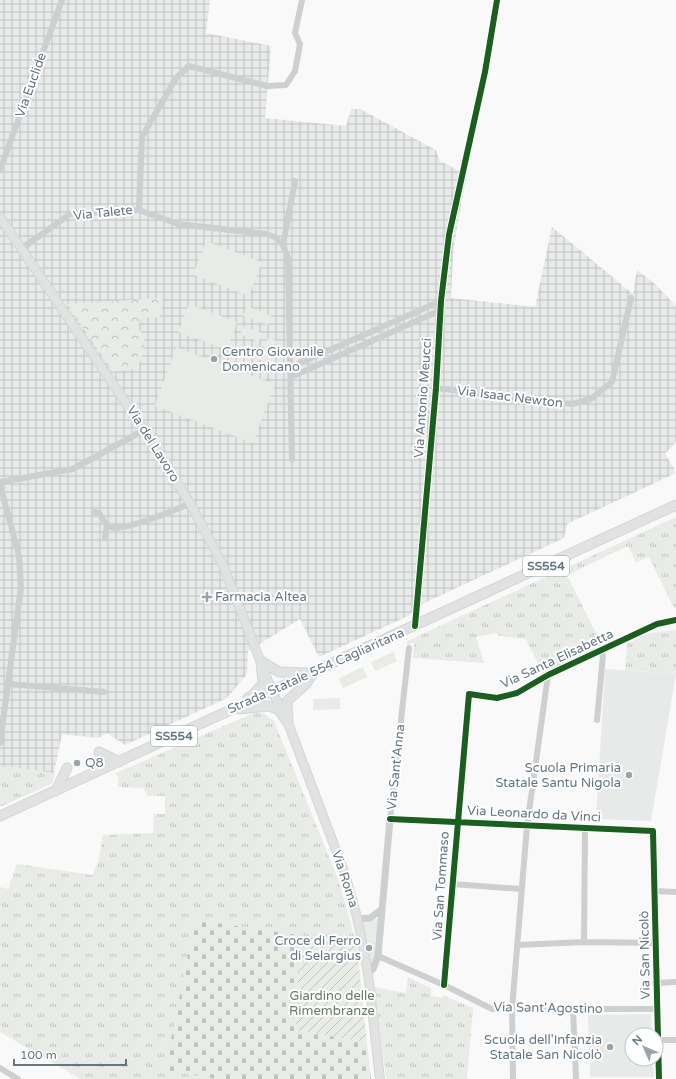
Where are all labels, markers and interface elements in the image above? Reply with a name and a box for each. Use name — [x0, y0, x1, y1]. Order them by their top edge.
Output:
street label: Via Euclide — [12, 50, 50, 120]
street label: Via Talete — [72, 202, 134, 224]
street label: Via Antonio Meucci — [411, 338, 435, 458]
place label: Centro Giovanile Domenicano — [222, 344, 324, 375]
marker: Centro Giovanile Domenicano — [209, 354, 219, 364]
street label: Via Isaac Newton — [456, 383, 564, 411]
street label: Via del Lavoro — [123, 403, 183, 485]
road number: SS554 — [523, 556, 569, 576]
place label: Farmacia Altea — [215, 589, 307, 605]
marker: Farmacia Altea — [202, 592, 212, 602]
street label: Strada Statale 554 Cagliaritana — [225, 625, 407, 717]
street label: Via Santa Elisabetta — [498, 626, 616, 692]
street label: Via Sant'Anna — [384, 723, 408, 811]
road number: SS554 — [151, 726, 197, 746]
place label: Q8 — [85, 755, 104, 771]
marker: Q8 — [72, 758, 82, 768]
place label: Scuola Primaria Statale Santu Nigola — [495, 760, 621, 791]
marker: Scuola Primaria Statale Santu Nigola — [624, 770, 634, 780]
street label: Via Leonardo da Vinci — [467, 802, 601, 826]
street label: Via San Tommaso — [429, 831, 453, 941]
street label: Via Roma — [328, 848, 362, 910]
street label: Via San Nicolò — [636, 910, 654, 1000]
place label: Croce di Ferro di Selargius — [275, 933, 361, 964]
marker: Croce di Ferro di Selargius — [364, 943, 374, 953]
park label: Giardino delle Rimembranze — [289, 988, 375, 1019]
street label: Via Sant'Agostino — [493, 999, 603, 1017]
north arrow — [624, 1027, 664, 1067]
place label: Scuola dell'Infanzia Statale San Nicolò — [484, 1032, 602, 1063]
text: N — [630, 1033, 645, 1048]
scale bar — [14, 1041, 126, 1067]
marker: Scuola dell'Infanzia Statale San Nicolò — [605, 1042, 615, 1052]
text: 100 m — [20, 1048, 57, 1062]

